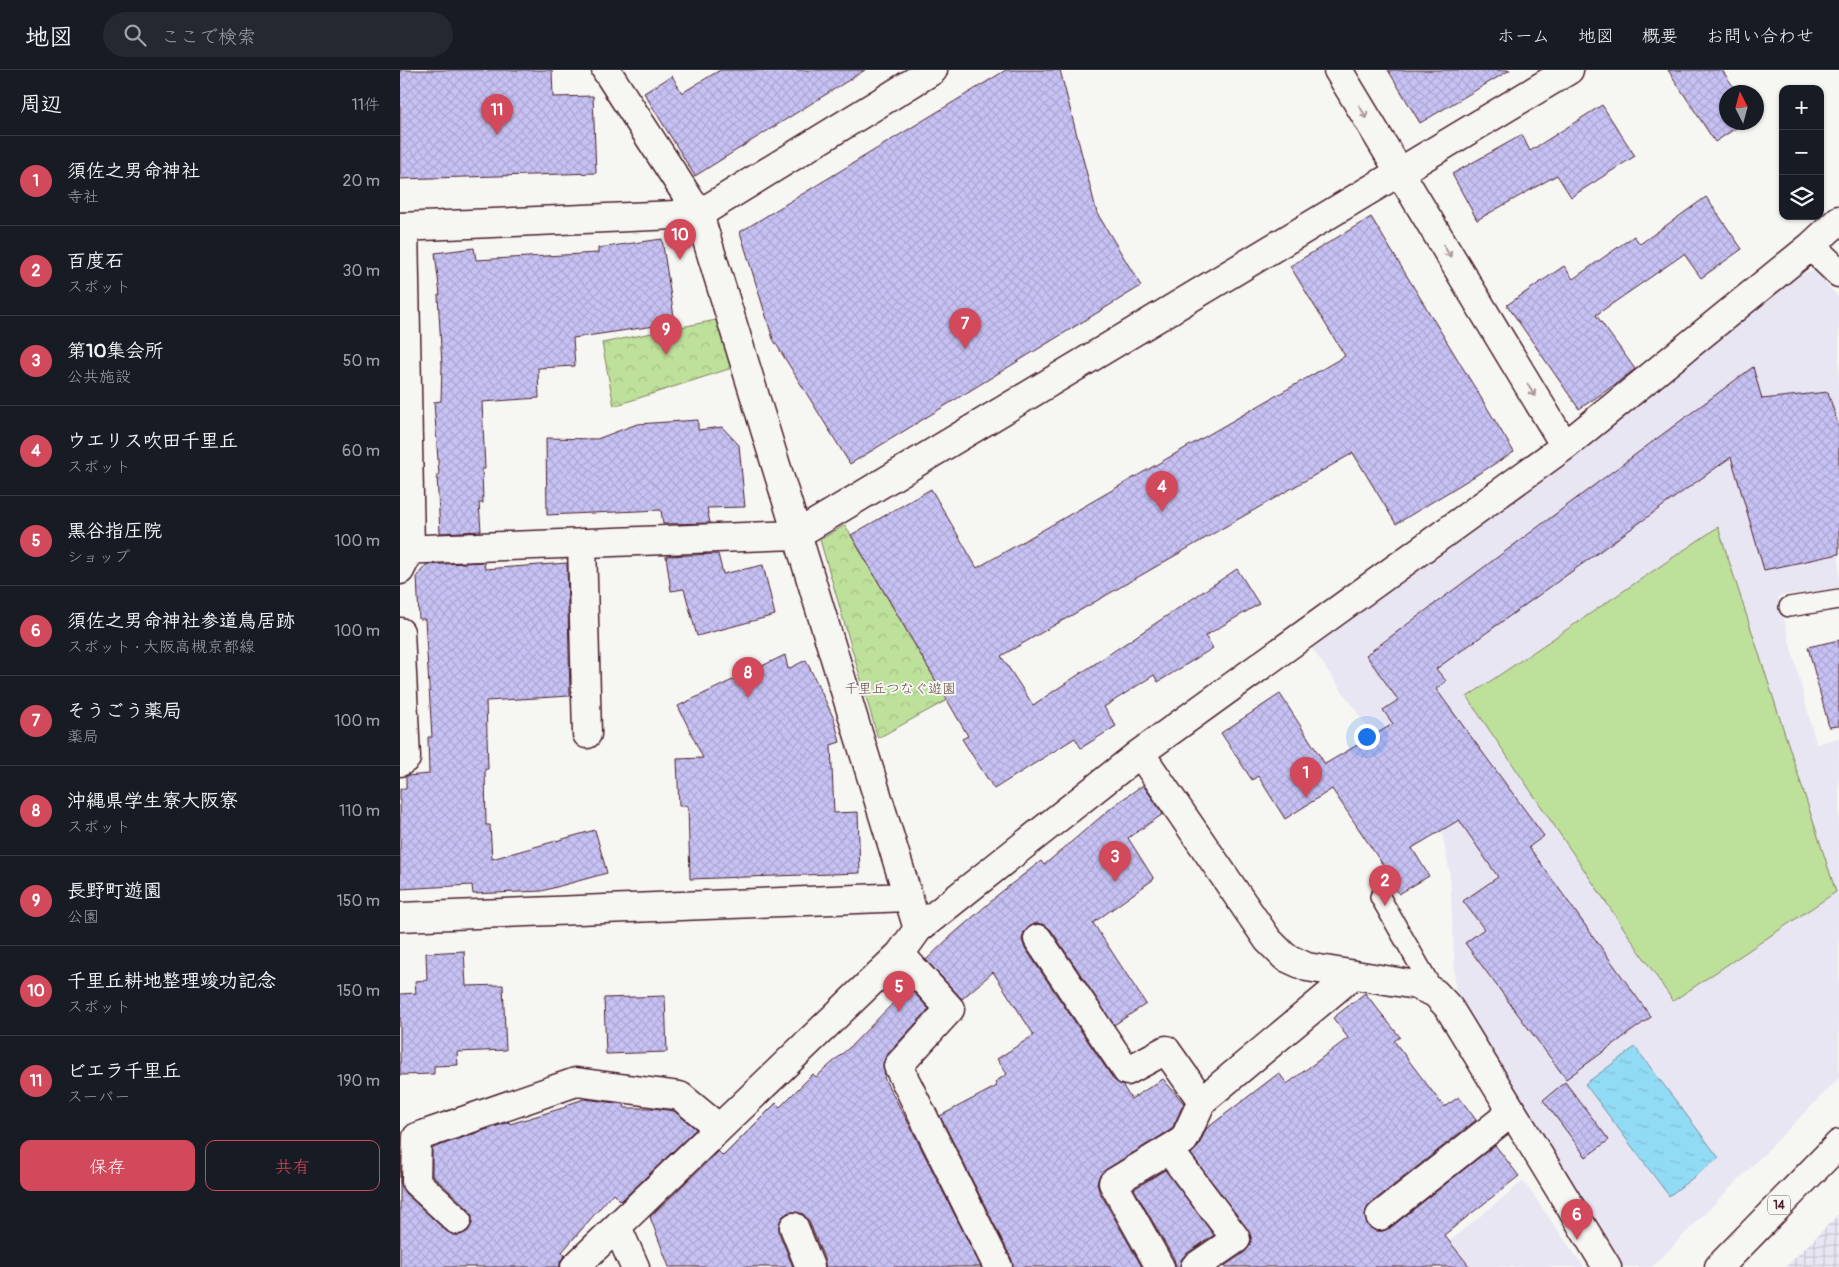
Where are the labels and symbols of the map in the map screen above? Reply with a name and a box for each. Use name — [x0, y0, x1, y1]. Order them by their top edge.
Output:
north arrow — [1719, 85, 1764, 130]
pin: 11 — [481, 94, 513, 135]
one-way arrow — [1359, 104, 1369, 118]
pin: 10 — [664, 219, 696, 260]
one-way arrow — [1442, 244, 1452, 258]
pin: 7 — [949, 308, 981, 349]
pin: 9 — [650, 314, 682, 355]
one-way arrow — [1527, 383, 1537, 397]
pin: 4 — [1146, 471, 1178, 512]
pin: 8 — [732, 657, 764, 698]
park label: 千里丘つなぐ遊園 — [844, 680, 956, 697]
your location — [1354, 724, 1380, 750]
pin: 1 — [1290, 757, 1322, 798]
pin: 3 — [1099, 841, 1131, 882]
pin: 2 — [1369, 865, 1401, 906]
pin: 5 — [883, 971, 915, 1012]
road number: 14 — [1768, 1196, 1790, 1214]
pin: 6 — [1561, 1199, 1593, 1240]

